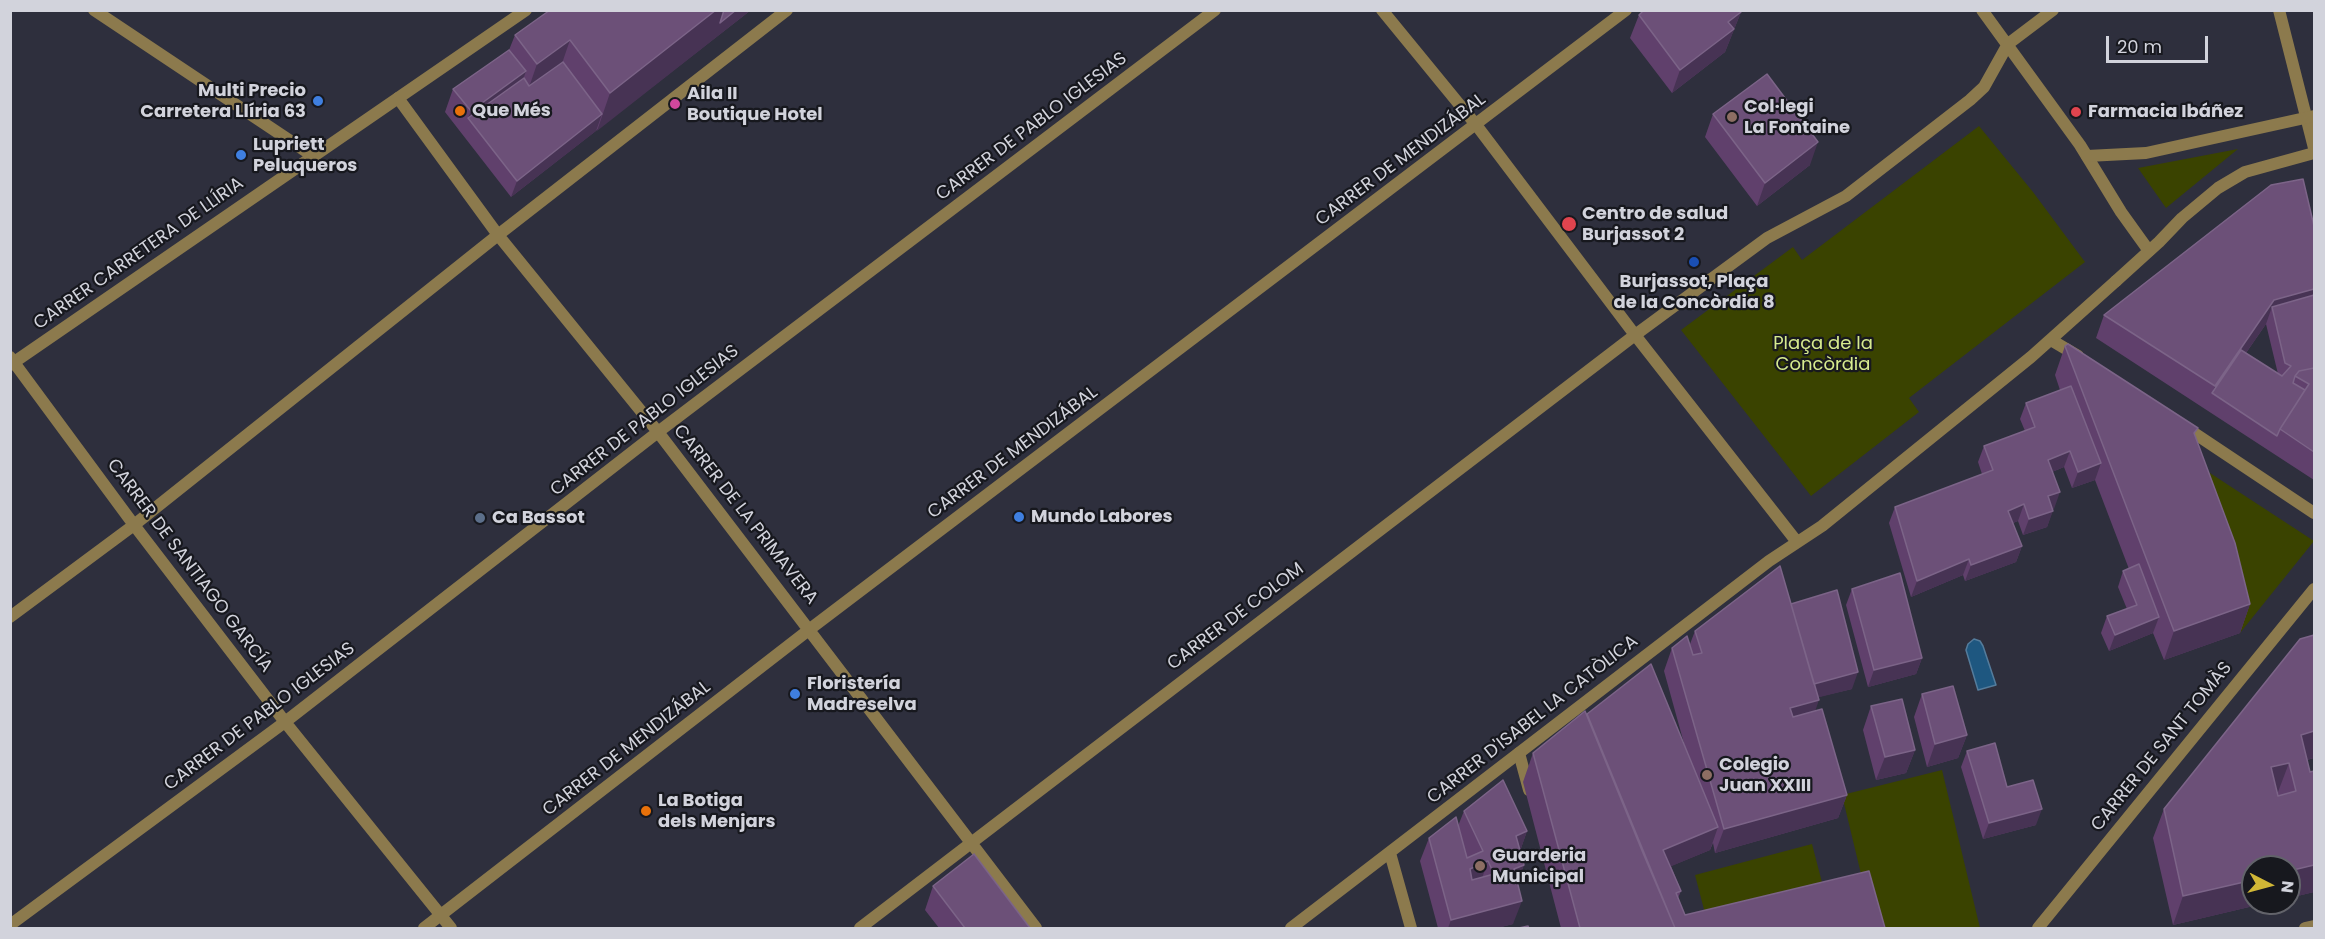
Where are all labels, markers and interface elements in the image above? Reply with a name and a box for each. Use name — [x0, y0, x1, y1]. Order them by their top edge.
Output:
scale bar — [2109, 24, 2211, 62]
text: 20 m — [2117, 34, 2162, 59]
street label: CARRER DE PABLO IGLESIAS — [932, 48, 1132, 206]
place label: Multi Precio Carretera Llíria 63 — [140, 80, 306, 122]
place label: Aila II Boutique Hotel — [687, 83, 823, 125]
street label: CARRER DE MENDIZÁBAL — [1312, 89, 1490, 231]
marker: Multi Precio Carretera Llíria 63 — [311, 94, 325, 108]
place label: Col·legi La Fontaine — [1744, 96, 1850, 138]
marker: Aila II Boutique Hotel — [668, 97, 682, 111]
place label: Que Més — [472, 100, 551, 122]
place label: Farmacia Ibáñez — [2088, 101, 2243, 123]
marker: Que Més — [453, 104, 467, 118]
marker: Farmacia Ibáñez — [2069, 105, 2083, 119]
marker: Col·legi La Fontaine — [1725, 110, 1739, 124]
place label: Lupriett Peluqueros — [253, 134, 357, 176]
marker: Lupriett Peluqueros — [234, 148, 248, 162]
street label: CARRER CARRETERA DE LLÍRIA — [30, 173, 248, 335]
place label: Centro de salud Burjassot 2 — [1582, 203, 1728, 246]
marker: Centro de salud Burjassot 2 — [1560, 215, 1578, 233]
marker: Burjassot, Plaça de la Concòrdia 8 — [1687, 255, 1701, 269]
place label: Burjassot, Plaça de la Concòrdia 8 — [1613, 271, 1775, 314]
park label: Plaça de la Concòrdia — [1773, 333, 1873, 376]
street label: CARRER DE PABLO IGLESIAS — [547, 341, 743, 501]
street label: CARRER DE MENDIZÁBAL — [924, 382, 1102, 524]
street label: CARRER DE LA PRIMAVERA — [668, 421, 822, 609]
street label: CARRER DE SANTIAGO GARCÍA — [102, 455, 276, 677]
place label: Mundo Labores — [1031, 506, 1173, 528]
place label: Ca Bassot — [492, 507, 585, 529]
marker: Mundo Labores — [1012, 510, 1026, 524]
marker: Ca Bassot — [473, 511, 487, 525]
street label: CARRER DE COLOM — [1164, 559, 1308, 675]
street label: CARRER D'ISABEL LA CATÒLICA — [1423, 631, 1643, 809]
street label: CARRER DE PABLO IGLESIAS — [160, 638, 360, 796]
street label: CARRER DE SANT TOMÀS — [2087, 658, 2237, 836]
place label: Floristería Madreselva — [807, 673, 917, 716]
street label: CARRER DE MENDIZÁBAL — [539, 677, 715, 821]
marker: Floristería Madreselva — [788, 687, 802, 701]
place label: Colegio Juan XXIII — [1719, 754, 1811, 796]
marker: Colegio Juan XXIII — [1700, 768, 1714, 782]
place label: La Botiga dels Menjars — [658, 790, 775, 832]
marker: La Botiga dels Menjars — [639, 804, 653, 818]
place label: Guarderia Municipal — [1492, 845, 1586, 888]
north arrow — [2241, 855, 2301, 915]
marker: Guarderia Municipal — [1473, 859, 1487, 873]
text: N — [2275, 880, 2299, 894]

